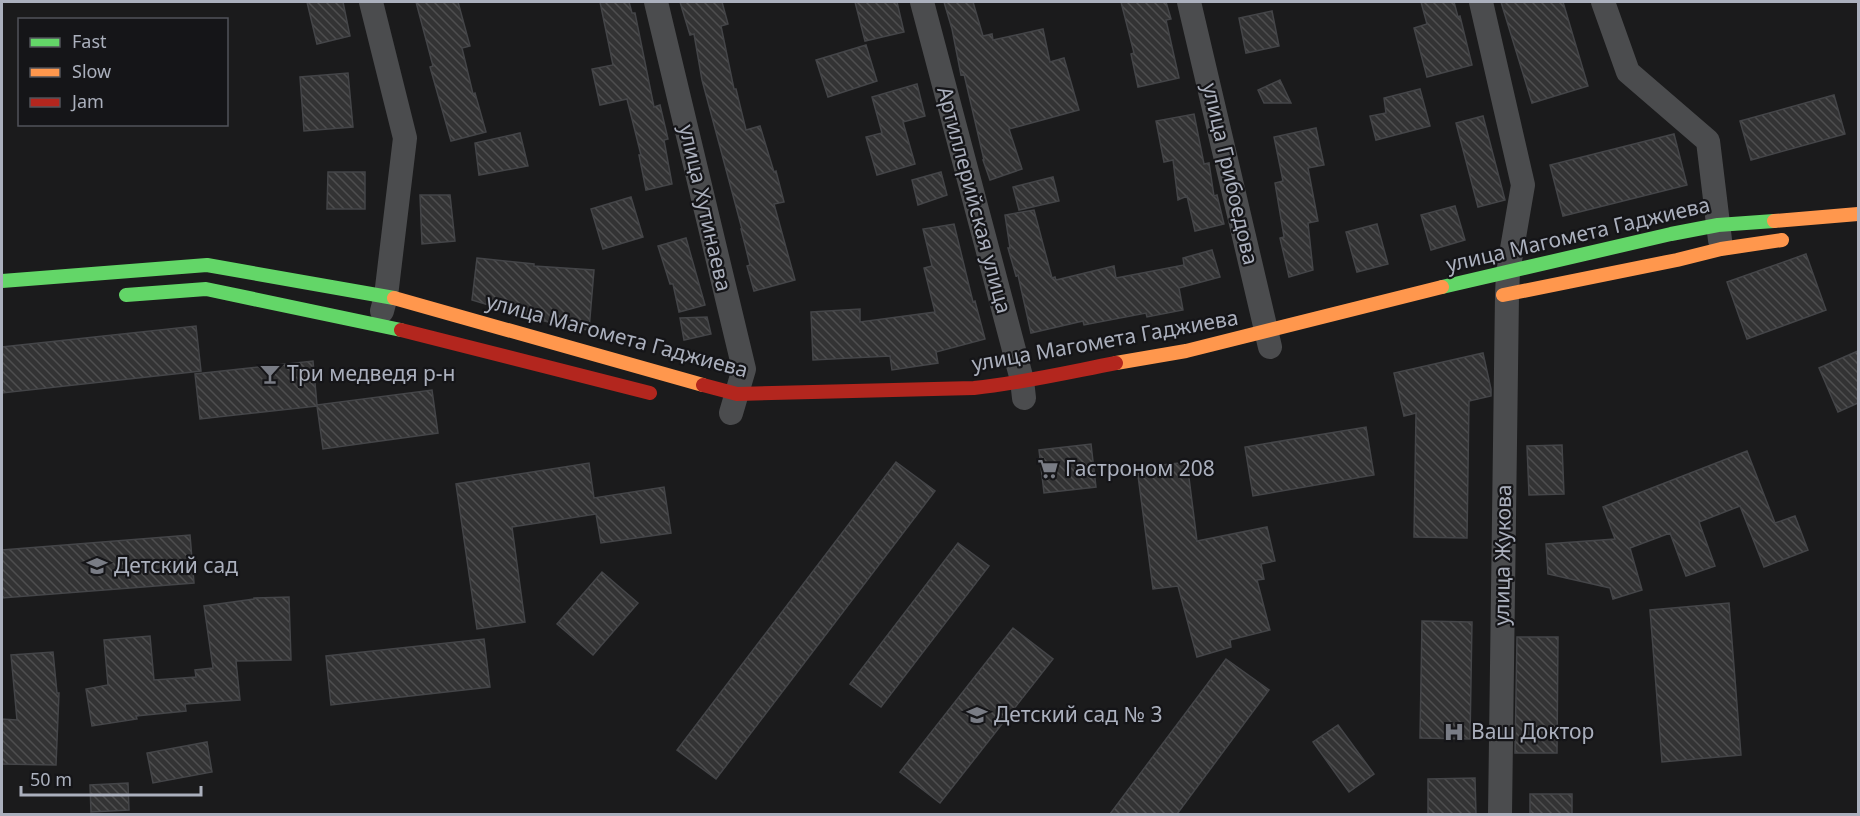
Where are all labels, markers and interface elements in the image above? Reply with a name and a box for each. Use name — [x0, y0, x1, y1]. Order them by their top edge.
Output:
legend — [18, 18, 228, 126]
text: Fast — [72, 29, 107, 53]
text: Slow — [72, 59, 111, 83]
street label: улица Грибоедова — [1196, 80, 1266, 268]
street label: Артиллерийская улица — [931, 83, 1019, 316]
text: Jam — [70, 89, 104, 113]
street label: улица Хутинаева — [673, 122, 739, 294]
street label: улица Магомета Гаджиева — [1443, 190, 1712, 278]
street label: улица Магомета Гаджиева — [483, 287, 751, 383]
street label: улица Магомета Гаджиева — [969, 303, 1240, 377]
place label: Три медведя р-н — [287, 359, 456, 387]
bar icon: Три медведя р-н — [258, 362, 282, 386]
place label: Гастроном 208 — [1065, 454, 1215, 482]
supermarket icon: Гастроном 208 — [1036, 457, 1060, 481]
street label: улица Жукова — [1487, 484, 1517, 626]
place label: Детский сад — [114, 551, 238, 579]
school or university icon: Детский сад — [85, 554, 109, 578]
place label: Детский сад № 3 — [994, 700, 1162, 728]
school or university icon: Детский сад № 3 — [965, 703, 989, 727]
place label: Ваш Доктор — [1471, 717, 1594, 745]
hospital icon: Ваш Доктор — [1442, 720, 1466, 744]
scale bar — [21, 759, 201, 797]
text: 50 m — [30, 767, 72, 791]

